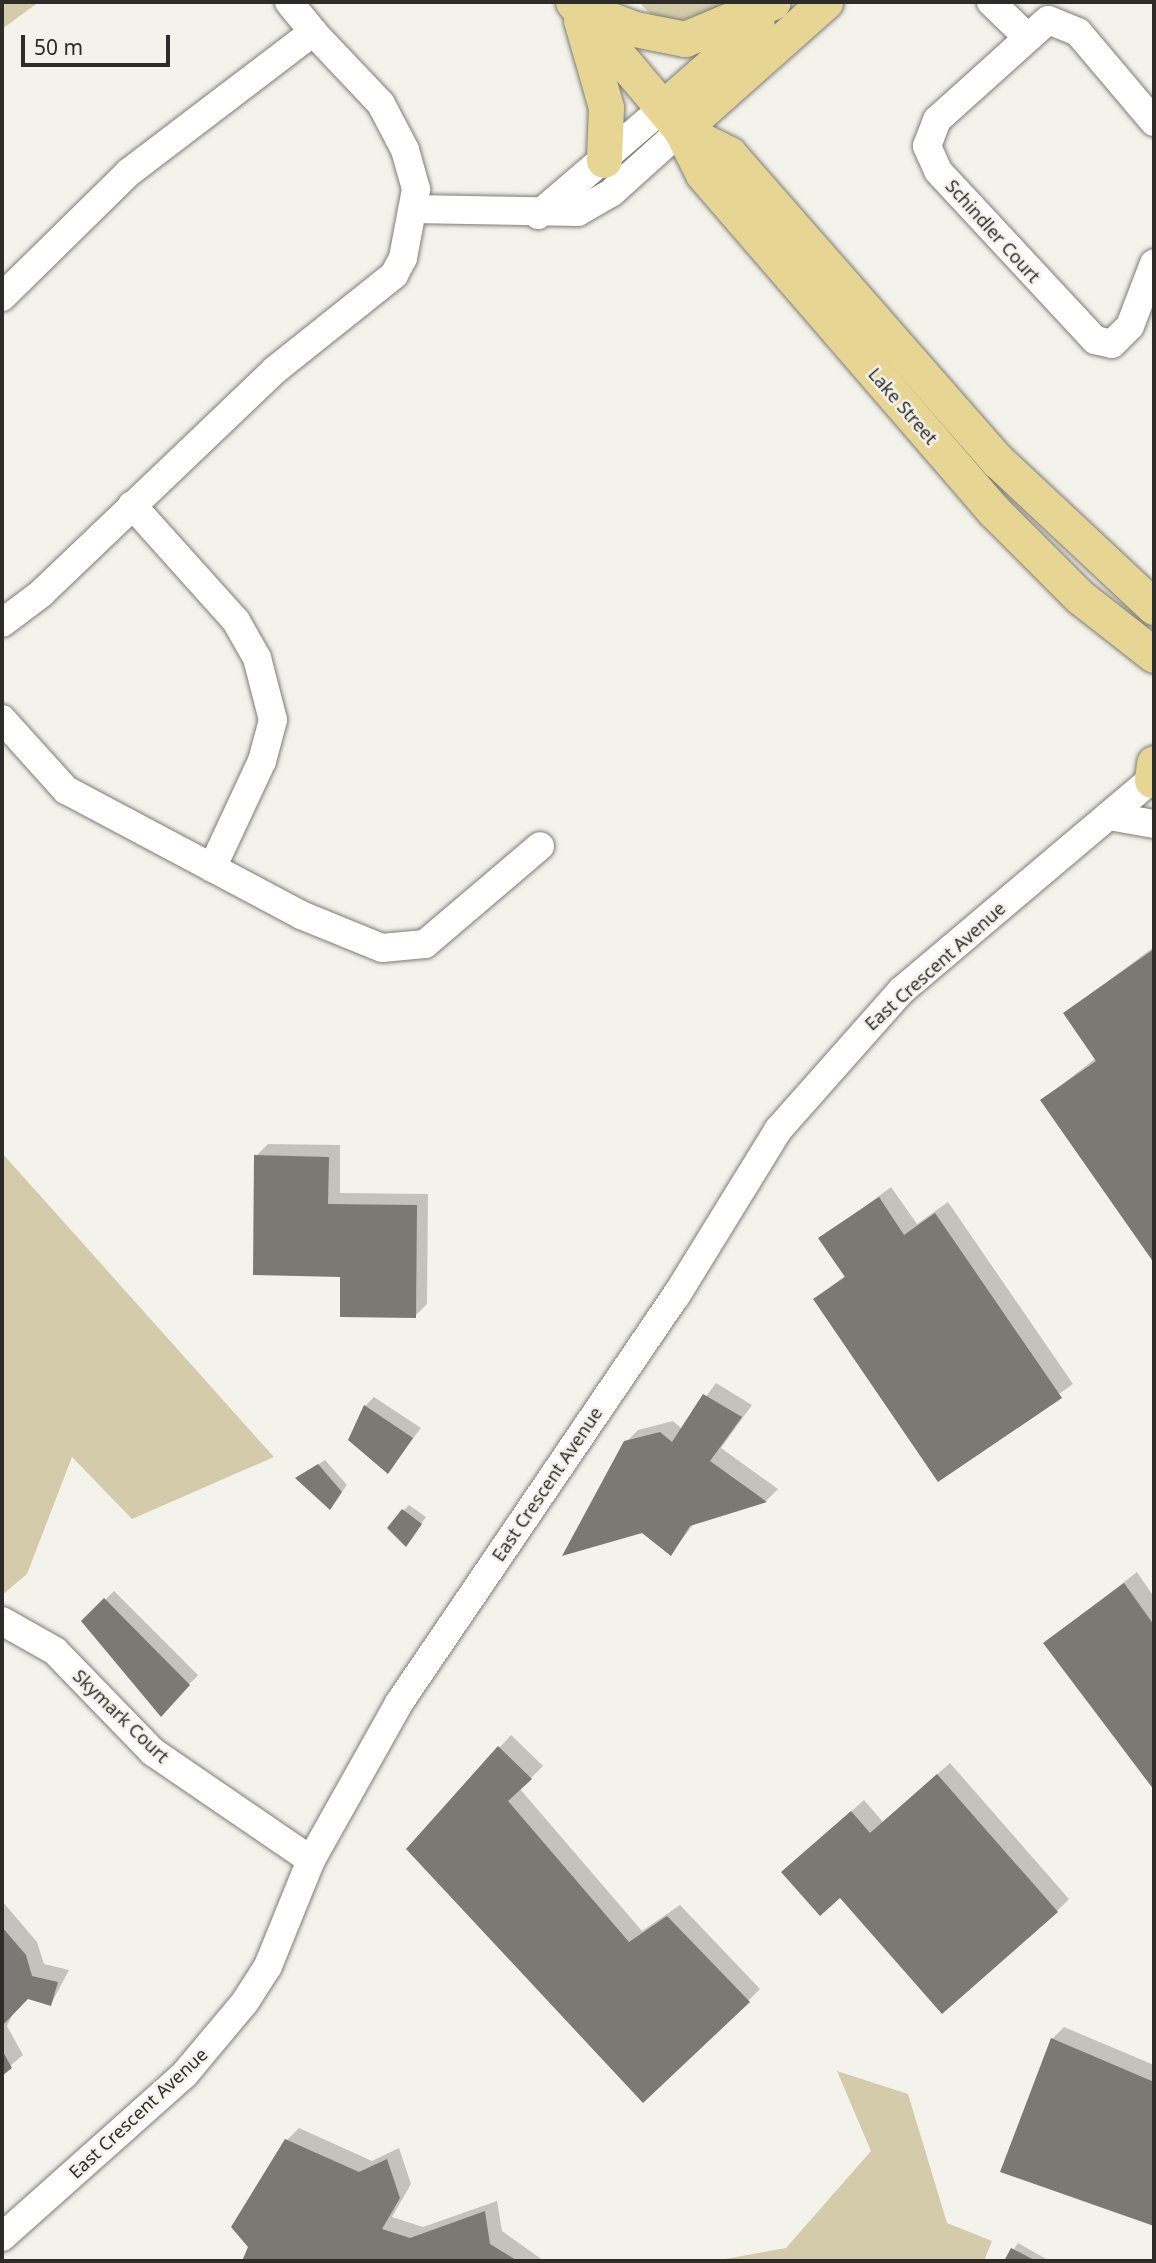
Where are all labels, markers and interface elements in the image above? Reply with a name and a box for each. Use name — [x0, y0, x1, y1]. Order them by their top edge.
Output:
scale bar — [24, 21, 173, 65]
text: 50 m — [34, 33, 83, 61]
street label: Schindler Court — [941, 175, 1045, 287]
street label: Lake Street — [864, 363, 942, 449]
street label: East Crescent Avenue — [860, 897, 1010, 1035]
street label: East Crescent Avenue — [487, 1403, 607, 1565]
street label: Skymark Court — [69, 1665, 173, 1767]
street label: East Crescent Avenue — [64, 2043, 212, 2183]

